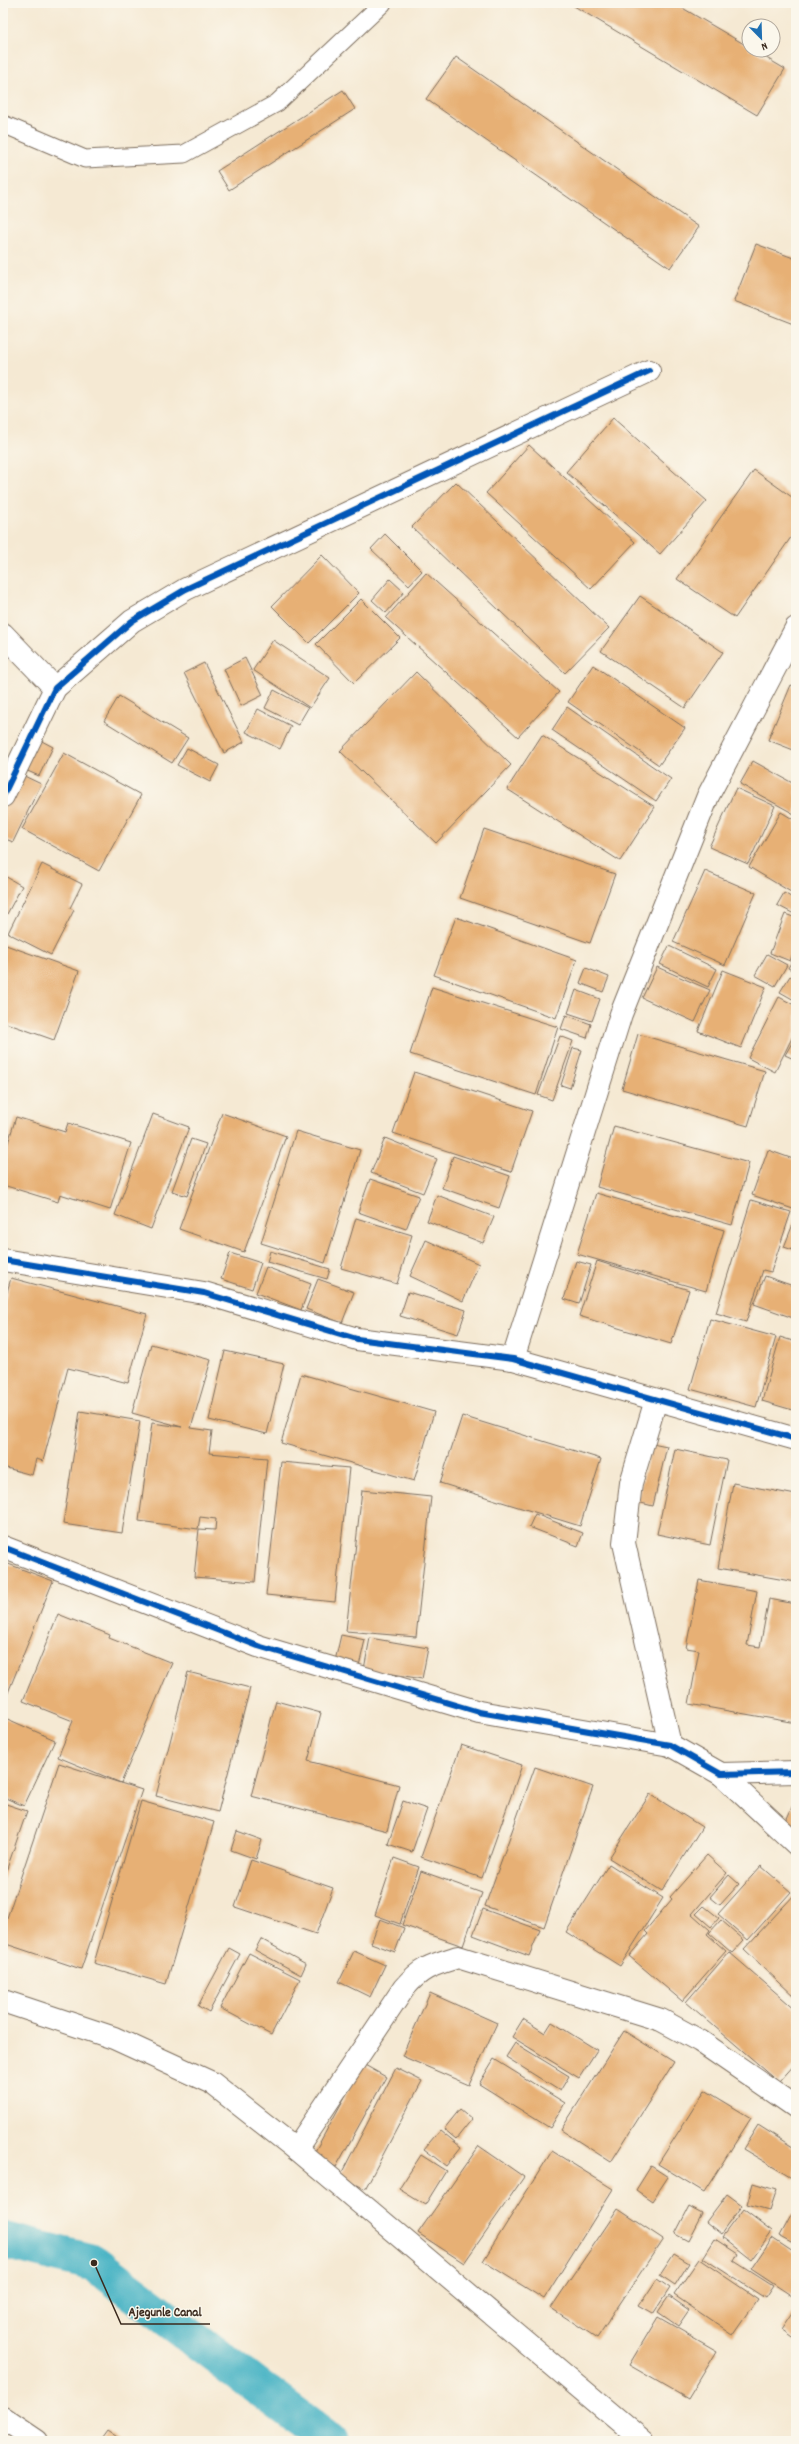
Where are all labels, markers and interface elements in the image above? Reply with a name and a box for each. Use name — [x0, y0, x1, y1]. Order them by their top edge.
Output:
north arrow — [741, 18, 781, 58]
text: N — [758, 37, 770, 54]
callout: Ajegunle Canal — [121, 2299, 210, 2324]
text: Ajegunle Canal — [128, 2304, 202, 2323]

